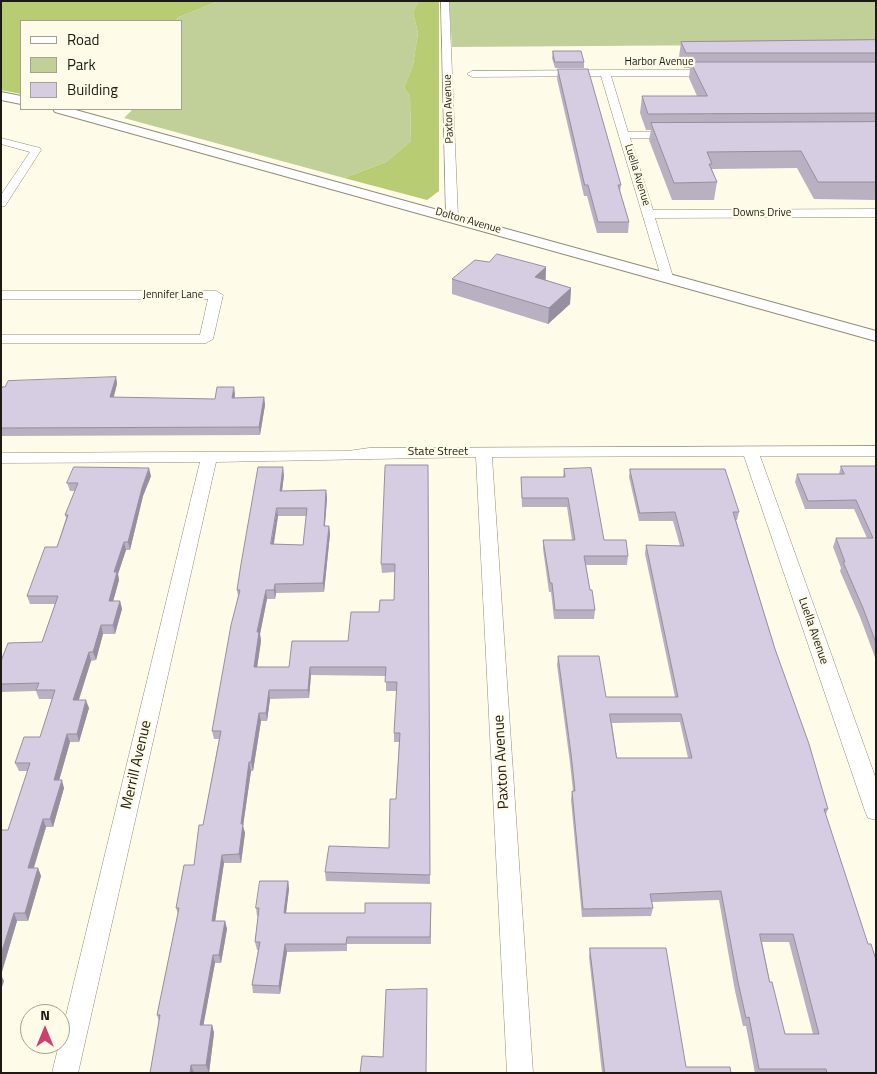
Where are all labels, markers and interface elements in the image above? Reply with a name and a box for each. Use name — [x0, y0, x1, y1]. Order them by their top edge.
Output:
legend — [20, 20, 182, 110]
text: Road — [67, 28, 99, 51]
text: Park — [67, 53, 96, 76]
street label: Harbor Avenue — [625, 55, 693, 69]
street label: Paxton Avenue — [441, 74, 457, 144]
text: Building — [67, 78, 118, 101]
street label: Luella Avenue — [621, 142, 653, 208]
street label: Dolton Avenue — [434, 205, 502, 237]
street label: Downs Drive — [733, 206, 791, 220]
street label: Jennifer Lane — [143, 288, 203, 302]
street label: State Street — [408, 445, 468, 459]
street label: Luella Avenue — [795, 596, 831, 666]
street label: Paxton Avenue — [491, 714, 513, 810]
street label: Merrill Avenue — [118, 719, 156, 811]
north arrow — [20, 1004, 70, 1054]
text: N — [40, 1004, 50, 1025]

